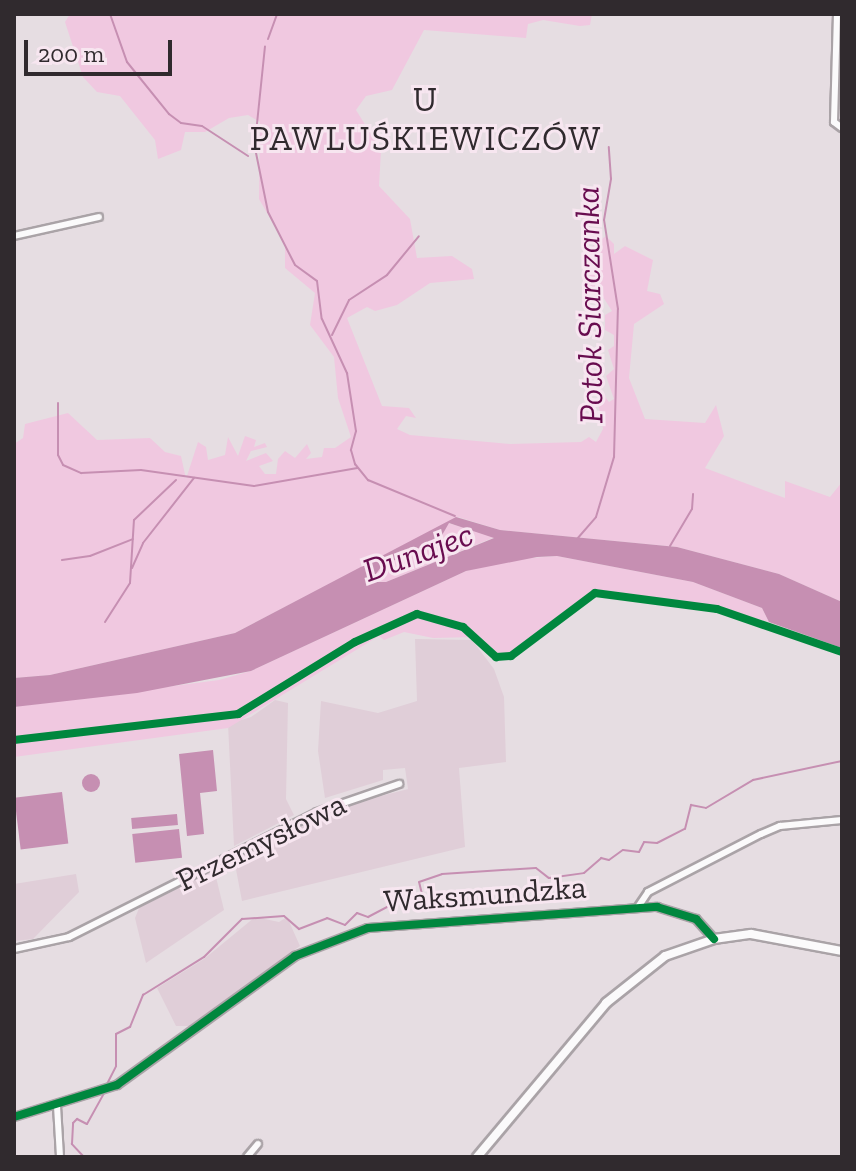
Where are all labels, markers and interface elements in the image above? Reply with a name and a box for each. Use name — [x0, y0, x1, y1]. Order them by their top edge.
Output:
scale bar — [28, 24, 176, 74]
text: 200 m — [38, 39, 104, 68]
district label: U PAWLUŚKIEWICZÓW — [250, 79, 602, 158]
water label: Potok Siarczanka — [567, 186, 611, 424]
water label: Dunajec — [357, 513, 479, 591]
street label: Przemysłowa — [170, 785, 352, 899]
street label: Waksmundzka — [382, 868, 588, 920]

